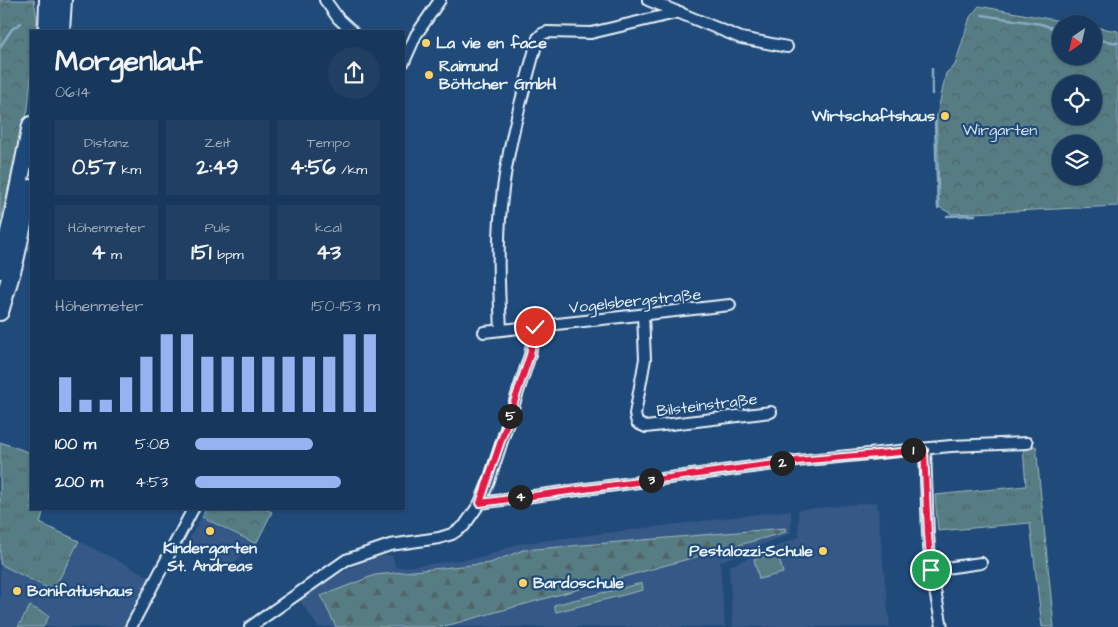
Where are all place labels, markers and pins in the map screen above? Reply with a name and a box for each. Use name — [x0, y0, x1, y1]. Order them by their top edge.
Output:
place label: La vie en face — [436, 32, 547, 54]
marker: La vie en face — [420, 37, 432, 49]
place label: Raimund Böttcher GmbH — [439, 55, 557, 95]
marker: Raimund Böttcher GmbH — [423, 69, 435, 81]
place label: Wirtschaftshaus — [811, 105, 935, 127]
marker: Wirtschaftshaus — [939, 110, 951, 122]
pin — [514, 306, 556, 348]
pin: 5 — [498, 404, 522, 428]
pin: 1 — [900, 438, 926, 462]
pin: 2 — [770, 450, 794, 476]
pin: 3 — [638, 468, 664, 492]
pin: 4 — [508, 484, 532, 510]
marker: Kindergarten St. Andreas — [204, 525, 216, 537]
place label: Kindergarten St. Andreas — [163, 537, 257, 577]
place label: Pestalozzi-Schule — [689, 540, 813, 562]
marker: Pestalozzi-Schule — [817, 545, 829, 557]
pin — [910, 549, 952, 591]
place label: Bardoschule — [533, 572, 624, 594]
marker: Bardoschule — [517, 577, 529, 589]
place label: Bonifatiushaus — [27, 580, 133, 602]
marker: Bonifatiushaus — [11, 585, 23, 597]

